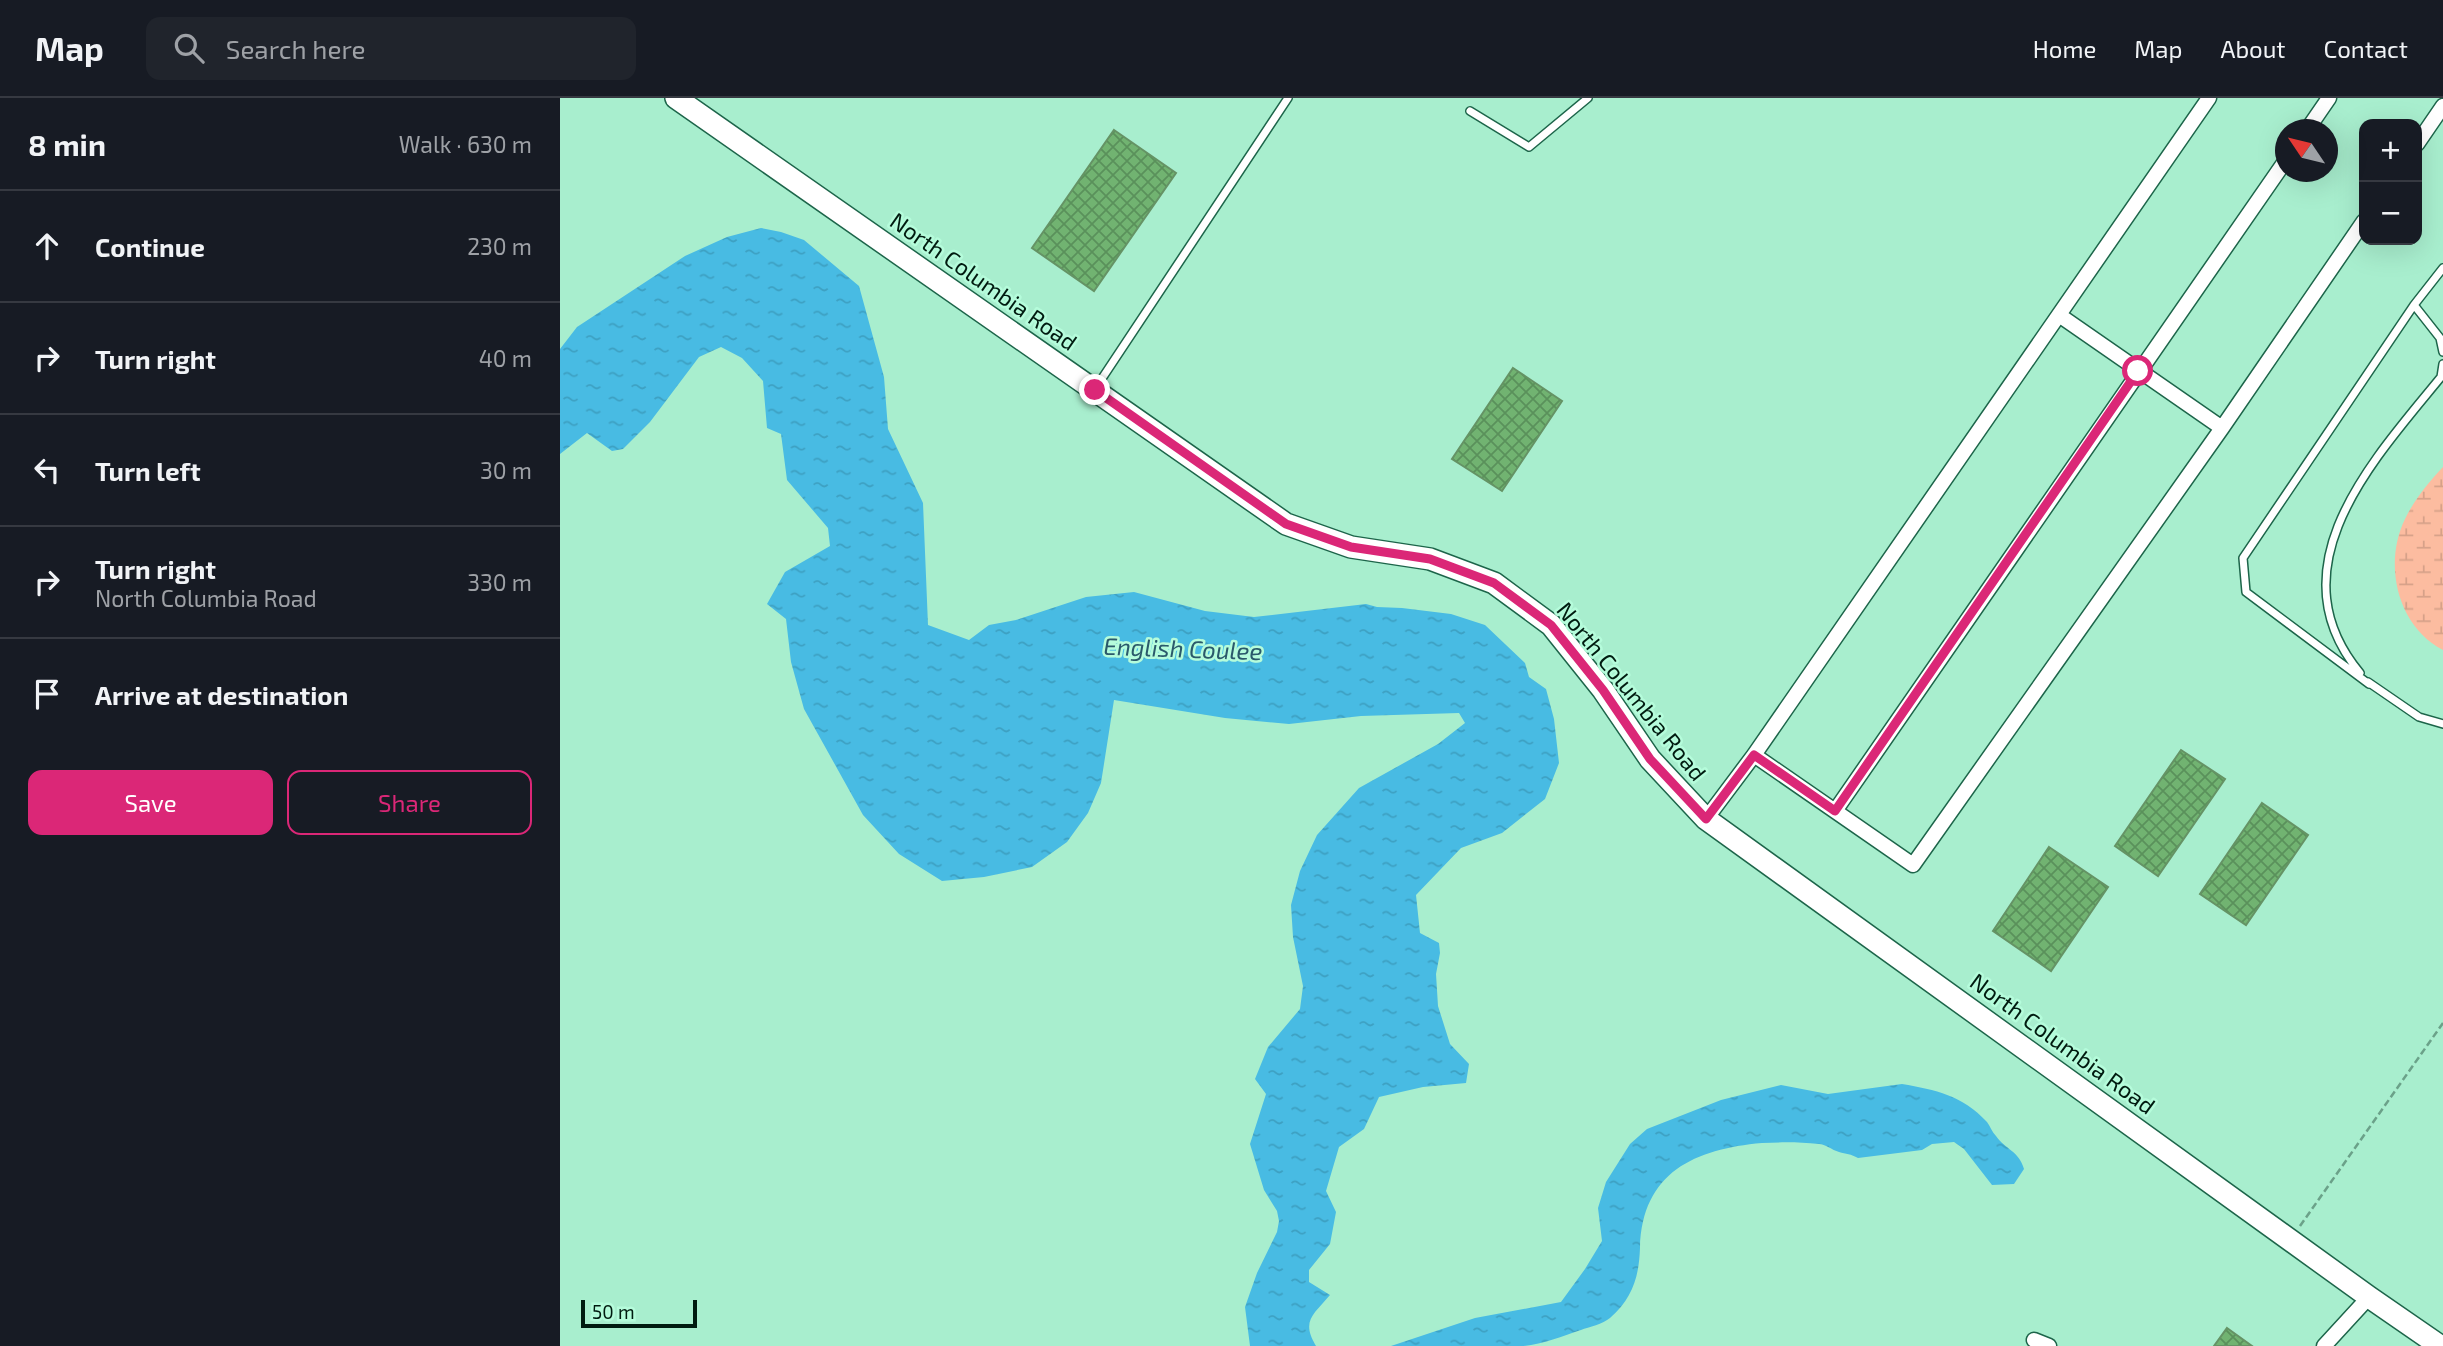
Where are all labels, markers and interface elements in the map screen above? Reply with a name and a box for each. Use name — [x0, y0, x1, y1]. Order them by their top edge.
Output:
search box — [146, 17, 636, 80]
text: Map — [35, 28, 104, 68]
icon: search — [170, 29, 208, 67]
text: Search here — [226, 33, 365, 64]
text: Home — [2033, 34, 2096, 63]
text: Map — [2134, 34, 2182, 63]
text: About — [2220, 34, 2286, 63]
text: Contact — [2324, 34, 2408, 63]
north arrow — [2275, 119, 2338, 182]
map controls — [2359, 119, 2422, 245]
button: + — [2359, 119, 2422, 182]
text: 8 min — [28, 126, 106, 162]
text: Walk · 630 m — [399, 130, 532, 158]
button: − — [2359, 182, 2422, 245]
street label: North Columbia Road — [885, 206, 1083, 356]
icon: ahead — [28, 227, 66, 265]
text: Continue — [95, 231, 205, 262]
text: 230 m — [467, 232, 532, 260]
icon: right — [28, 339, 66, 377]
text: Turn right — [95, 343, 216, 374]
text: 40 m — [479, 344, 532, 372]
route start — [2122, 355, 2153, 386]
route end — [1079, 374, 1110, 405]
icon: left — [28, 451, 66, 489]
text: Turn left — [95, 455, 201, 486]
text: 30 m — [480, 456, 532, 484]
text: Turn right — [95, 553, 216, 584]
icon: right — [28, 563, 66, 601]
text: 330 m — [467, 568, 532, 596]
text: North Columbia Road — [95, 584, 317, 612]
street label: North Columbia Road — [1551, 596, 1713, 786]
water label: English Coulee — [1103, 631, 1263, 665]
icon: arrive — [28, 675, 66, 713]
text: Arrive at destination — [95, 679, 348, 710]
button: Save — [28, 770, 273, 835]
button: Share — [287, 770, 532, 835]
street label: North Columbia Road — [1965, 967, 2161, 1119]
scale bar — [581, 1297, 696, 1329]
text: 50 m — [592, 1300, 635, 1323]

